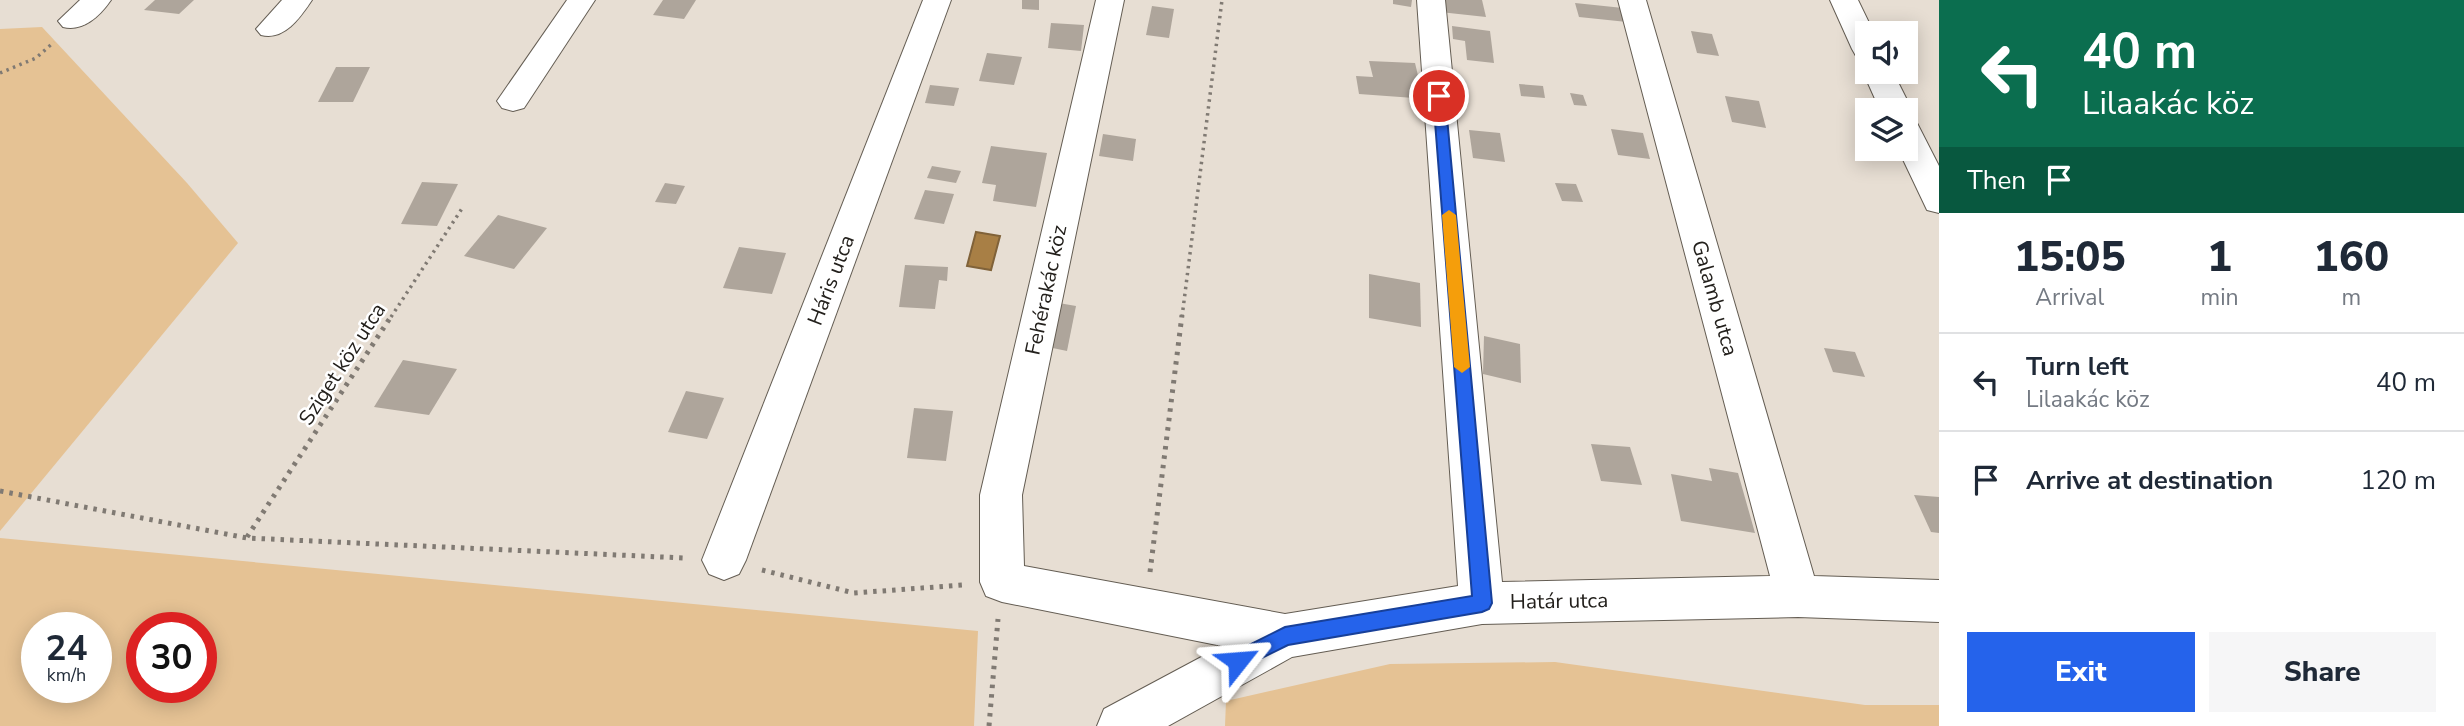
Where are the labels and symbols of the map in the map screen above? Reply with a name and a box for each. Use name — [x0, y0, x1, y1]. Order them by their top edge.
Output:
pin — [1409, 66, 1469, 126]
street label: Fehérakác köz — [1019, 222, 1073, 358]
street label: Háris utca — [801, 231, 861, 329]
street label: Galamb utca — [1685, 237, 1745, 359]
street label: Sziget köz utca — [292, 297, 392, 431]
street label: Határ utca — [1510, 586, 1608, 616]
speed limit sign: 30 — [126, 612, 217, 703]
position arrow — [1201, 624, 1275, 698]

